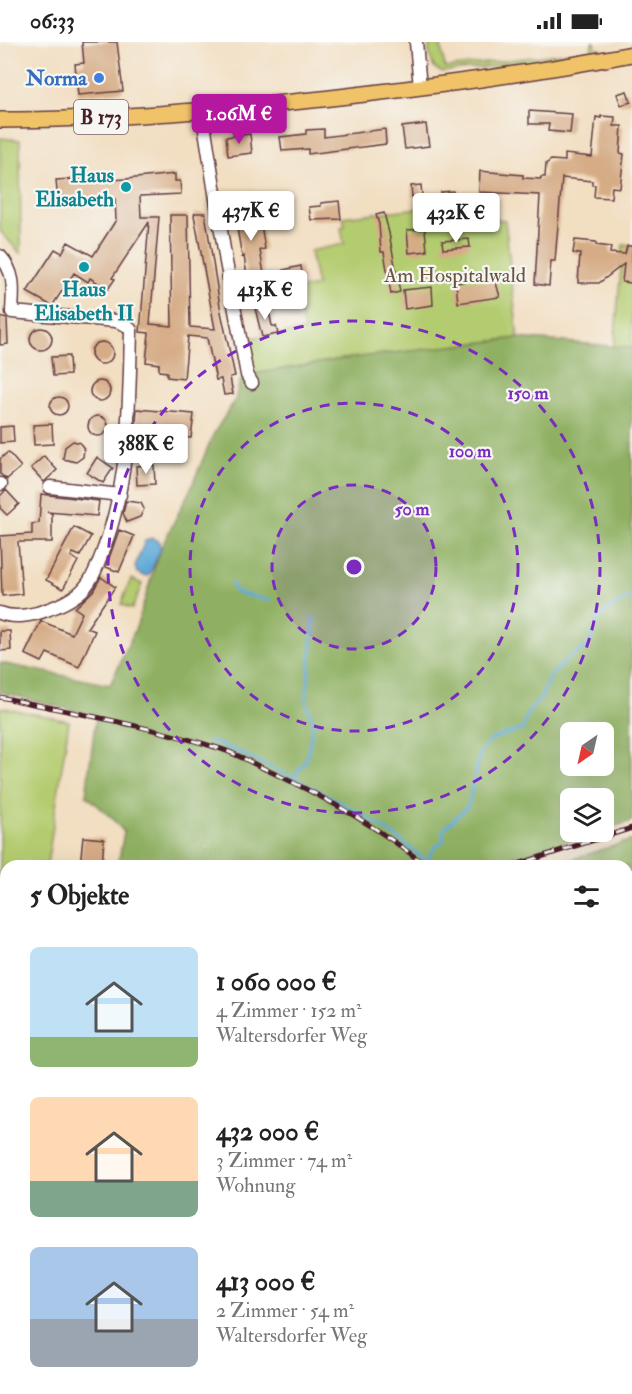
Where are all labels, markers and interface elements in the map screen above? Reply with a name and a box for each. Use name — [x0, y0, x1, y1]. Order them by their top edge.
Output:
text: 06:33 — [30, 7, 75, 35]
place label: Norma — [25, 65, 88, 92]
marker: Norma — [92, 71, 106, 85]
pin: 1.06M € — [184, 94, 294, 145]
road number: B 173 — [74, 100, 128, 134]
text: 1.06M € — [206, 101, 272, 126]
place label: Haus Elisabeth — [35, 162, 114, 213]
marker: Haus Elisabeth — [119, 180, 133, 194]
pin: 437K € — [202, 191, 300, 242]
pin: 432K € — [407, 193, 505, 244]
text: 437K € — [222, 198, 280, 223]
text: 432K € — [427, 200, 485, 225]
marker: Haus Elisabeth II — [77, 260, 91, 274]
park label: Am Hospitalwald — [383, 262, 527, 289]
pin: 413K € — [216, 270, 314, 321]
place label: Haus Elisabeth II — [34, 276, 135, 327]
text: 413K € — [237, 277, 293, 302]
text: 150 m — [507, 382, 550, 405]
pin: 388K € — [97, 424, 195, 475]
text: 388K € — [118, 431, 174, 456]
text: 100 m — [449, 440, 492, 463]
text: 50 m — [395, 498, 430, 521]
centre of rings — [344, 557, 364, 577]
north arrow — [560, 722, 614, 776]
map controls — [560, 722, 614, 842]
button: layers — [560, 788, 614, 842]
text: 5 Objekte — [30, 880, 129, 912]
icon: filters — [570, 880, 603, 913]
text: 1 060 000 € — [216, 966, 337, 998]
icon: home — [78, 971, 150, 1043]
text: 4 Zimmer · 152 m² — [216, 998, 362, 1023]
text: Waltersdorfer Weg — [216, 1023, 367, 1048]
text: 432 000 € — [216, 1116, 319, 1148]
icon: home — [78, 1121, 150, 1193]
text: 3 Zimmer · 74 m² — [216, 1148, 352, 1173]
text: Wohnung — [216, 1173, 295, 1198]
text: 413 000 € — [216, 1266, 315, 1298]
icon: home — [78, 1271, 150, 1343]
text: 2 Zimmer · 54 m² — [216, 1298, 354, 1323]
text: Waltersdorfer Weg — [216, 1323, 367, 1348]

